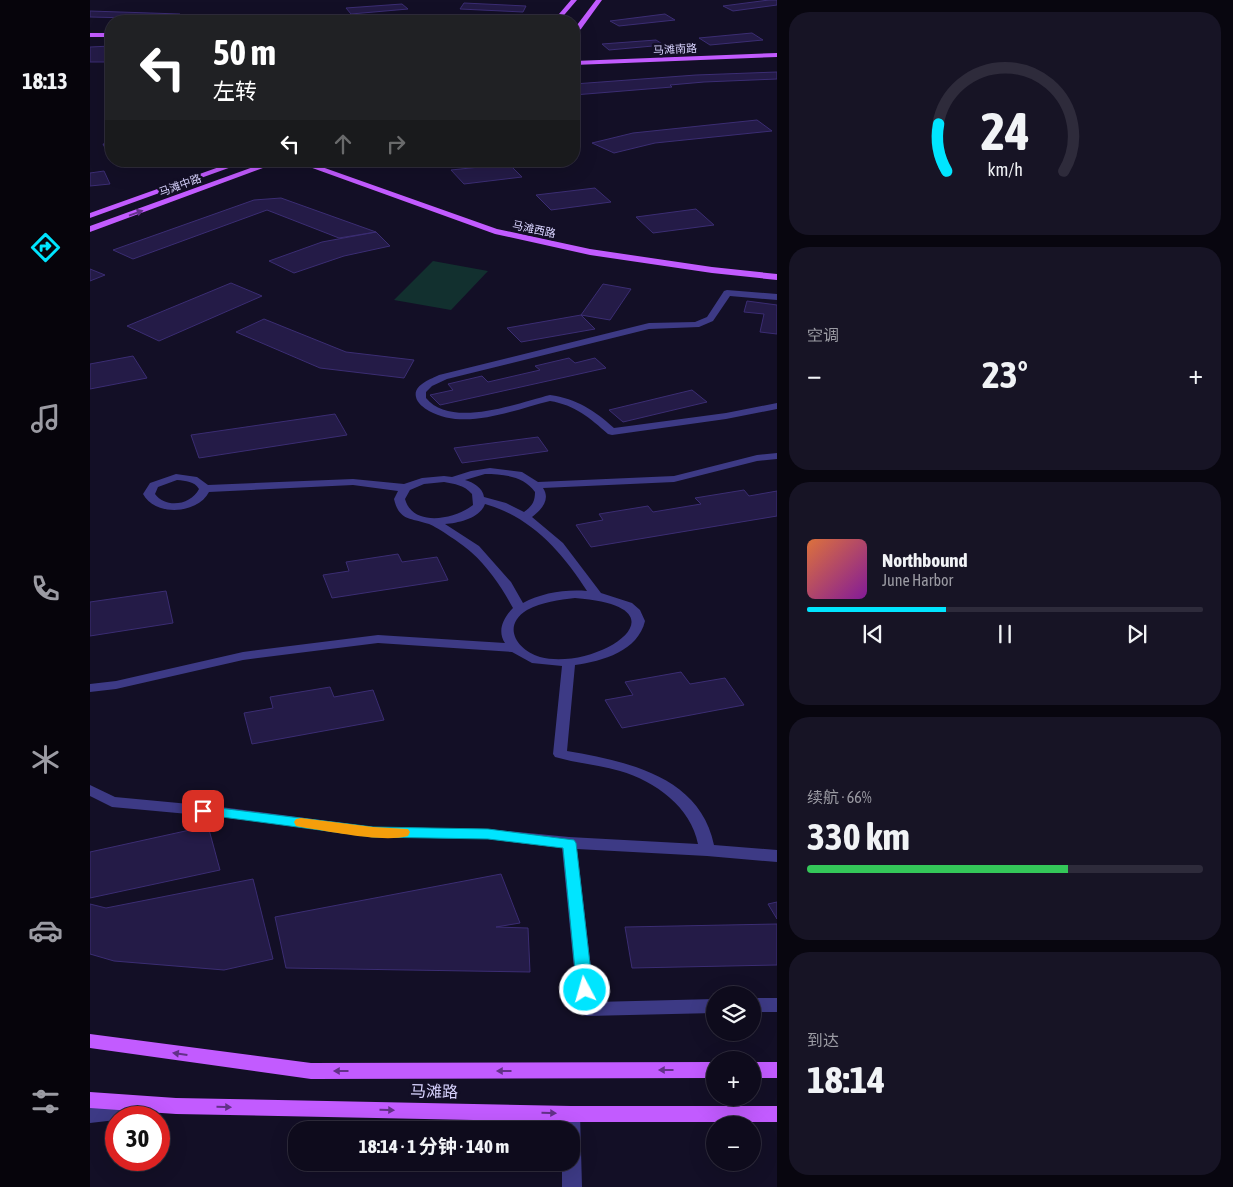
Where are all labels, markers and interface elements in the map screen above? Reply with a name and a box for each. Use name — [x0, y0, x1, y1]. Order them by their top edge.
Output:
text: 50 m — [213, 32, 276, 72]
icon: left — [130, 35, 195, 100]
street label: 马滩南路 — [653, 42, 697, 56]
text: 18:13 — [22, 68, 68, 94]
text: 左转 — [213, 78, 257, 104]
text: 24 — [981, 101, 1029, 161]
icon: left — [276, 130, 304, 158]
icon: ahead — [329, 130, 357, 158]
icon: right — [382, 130, 410, 158]
text: km/h — [987, 159, 1023, 180]
street label: 马滩中路 — [157, 172, 203, 198]
one-way arrow — [129, 209, 144, 217]
street label: 马滩西路 — [511, 219, 557, 239]
icon: directions — [28, 230, 63, 265]
text: 空调 — [807, 326, 839, 344]
text: 23° — [982, 353, 1028, 396]
text: − — [807, 358, 822, 390]
text: + — [1188, 358, 1203, 390]
icon: music — [28, 401, 63, 436]
text: Northbound — [882, 549, 968, 571]
icon: phone — [28, 571, 63, 606]
text: June Harbor — [882, 571, 953, 589]
icon: previous — [859, 620, 887, 648]
icon: pause — [991, 620, 1019, 648]
icon: next — [1123, 620, 1151, 648]
icon: climate — [28, 742, 63, 777]
text: 续航 · 66% — [807, 788, 872, 806]
pin — [182, 790, 224, 832]
icon: arrive — [189, 797, 217, 825]
text: 330 km — [807, 815, 910, 858]
icon: car — [28, 913, 63, 948]
position arrow — [558, 963, 610, 1015]
map controls — [706, 986, 761, 1171]
button: layers — [706, 986, 761, 1041]
text: 到达 — [807, 1031, 839, 1049]
one-way arrow — [172, 1049, 188, 1057]
button: + — [706, 1051, 761, 1106]
text: 18:14 — [807, 1058, 885, 1101]
one-way arrow — [658, 1066, 674, 1074]
one-way arrow — [333, 1067, 349, 1075]
one-way arrow — [496, 1067, 512, 1075]
street label: 马滩路 — [410, 1082, 458, 1100]
icon: filters — [28, 1084, 63, 1119]
one-way arrow — [217, 1103, 233, 1111]
speed limit sign: 30 — [105, 1106, 170, 1171]
one-way arrow — [379, 1106, 395, 1114]
one-way arrow — [541, 1109, 557, 1117]
button: − — [706, 1116, 761, 1171]
text: 18:14 · 1 分钟 · 140 m — [359, 1135, 509, 1157]

